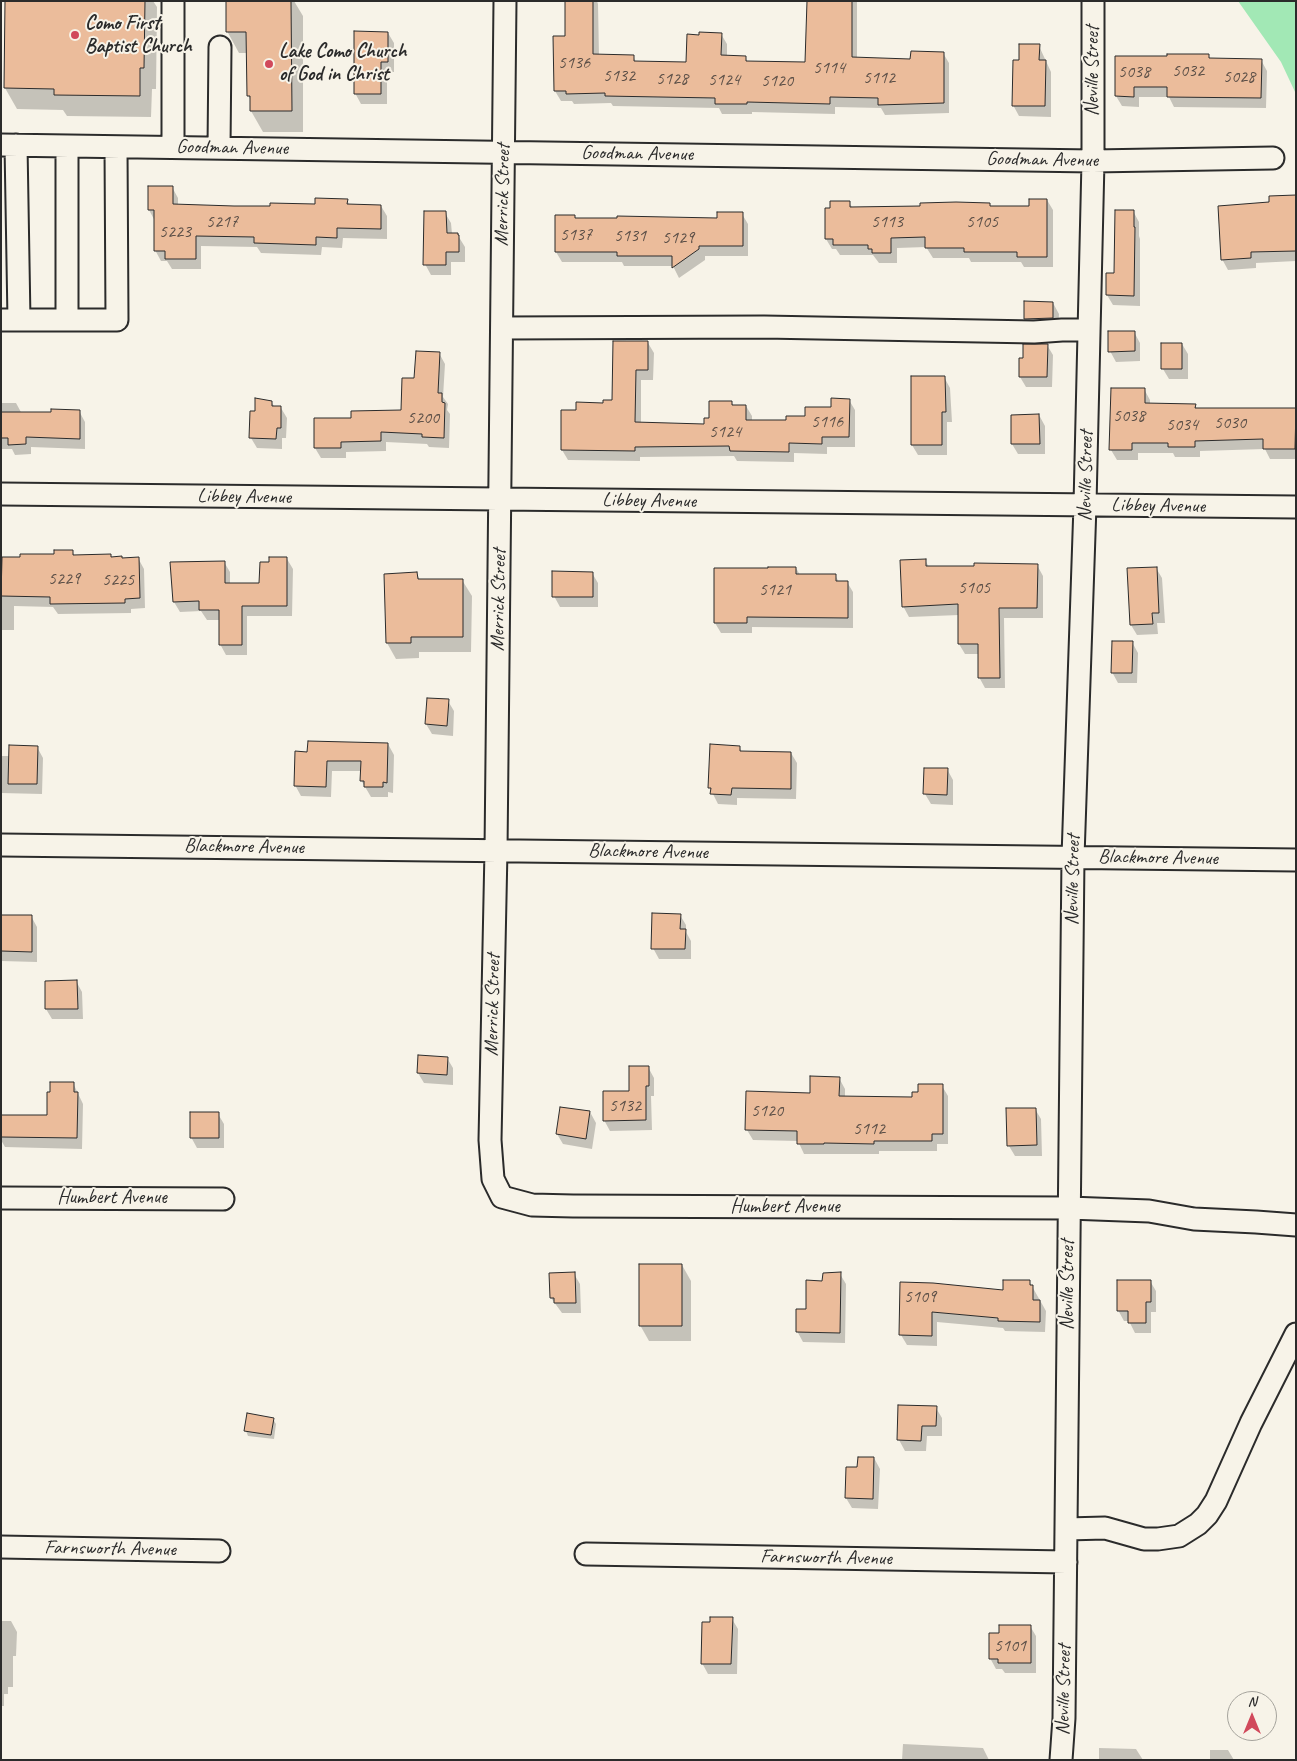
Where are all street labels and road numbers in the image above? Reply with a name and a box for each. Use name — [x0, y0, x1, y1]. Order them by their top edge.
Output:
street label: Neville Street — [1081, 26, 1105, 116]
street label: Goodman Avenue — [176, 135, 288, 161]
street label: Goodman Avenue — [581, 141, 693, 167]
street label: Merrick Street — [490, 144, 516, 246]
street label: Goodman Avenue — [986, 147, 1098, 173]
street label: Neville Street — [1073, 430, 1099, 522]
street label: Libbey Avenue — [197, 484, 291, 510]
street label: Libbey Avenue — [602, 488, 696, 514]
street label: Libbey Avenue — [1111, 493, 1205, 519]
street label: Merrick Street — [486, 549, 512, 651]
street label: Blackmore Avenue — [184, 834, 304, 860]
street label: Neville Street — [1060, 834, 1086, 926]
street label: Blackmore Avenue — [588, 839, 708, 865]
street label: Blackmore Avenue — [1098, 845, 1218, 871]
street label: Merrick Street — [480, 954, 506, 1056]
street label: Humbert Avenue — [57, 1186, 167, 1210]
street label: Humbert Avenue — [730, 1195, 840, 1219]
street label: Neville Street — [1056, 1240, 1080, 1330]
street label: Farnsworth Avenue — [44, 1536, 176, 1562]
street label: Farnsworth Avenue — [760, 1545, 892, 1571]
street label: Neville Street — [1051, 1644, 1077, 1736]

